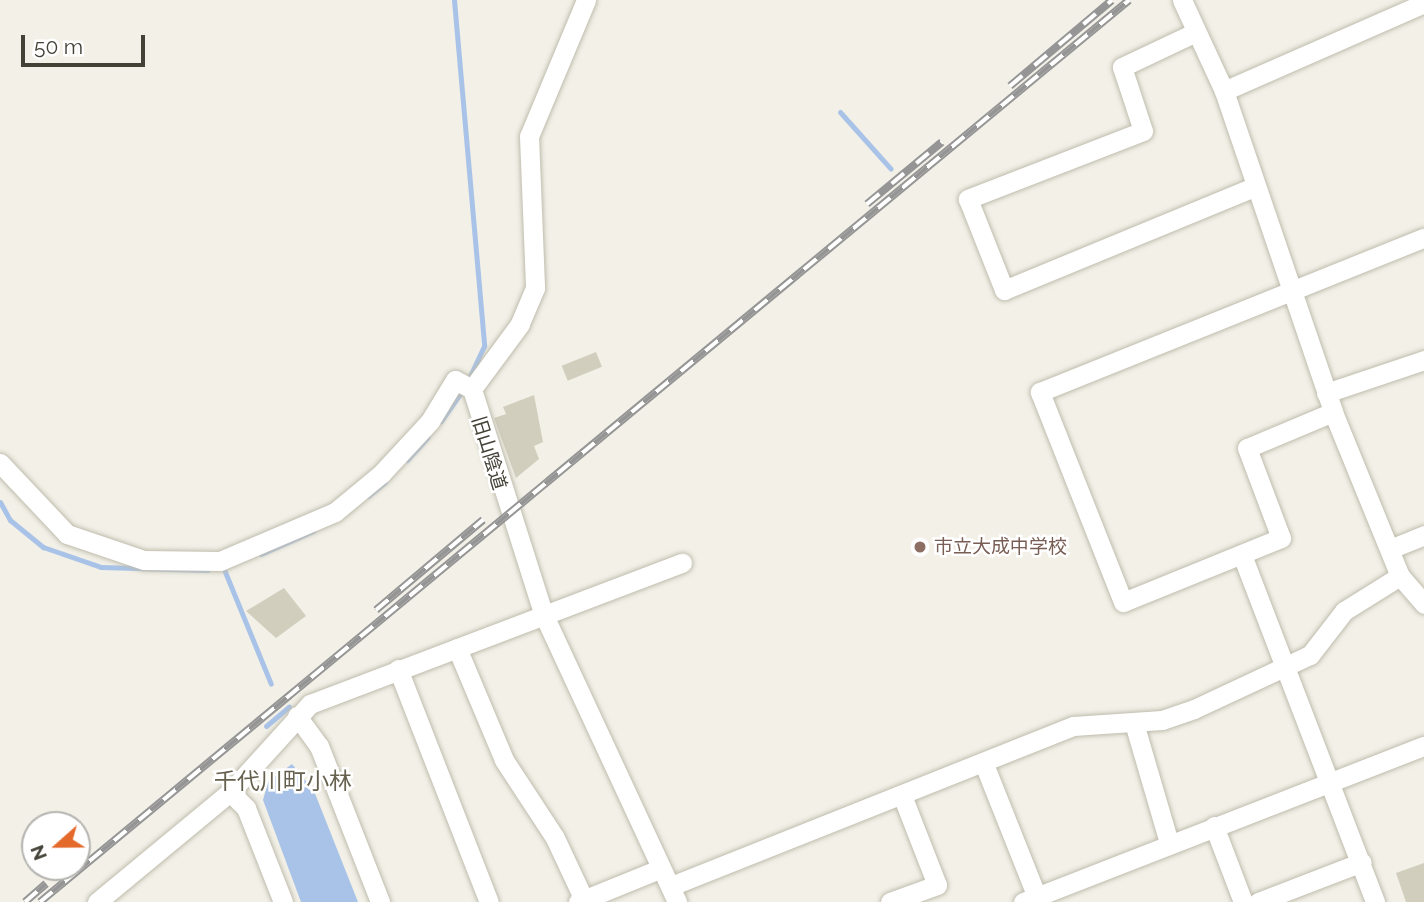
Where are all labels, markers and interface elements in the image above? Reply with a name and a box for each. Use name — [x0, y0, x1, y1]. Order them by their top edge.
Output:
scale bar — [24, 21, 149, 65]
text: 50 m — [34, 34, 83, 59]
street label: 旧山陰道 — [467, 413, 511, 493]
place label: 市立大成中学校 — [934, 536, 1067, 558]
marker: 市立大成中学校 — [912, 539, 928, 555]
district label: 千代川町小林 — [214, 767, 352, 795]
north arrow — [21, 811, 91, 881]
text: N — [25, 842, 51, 864]

